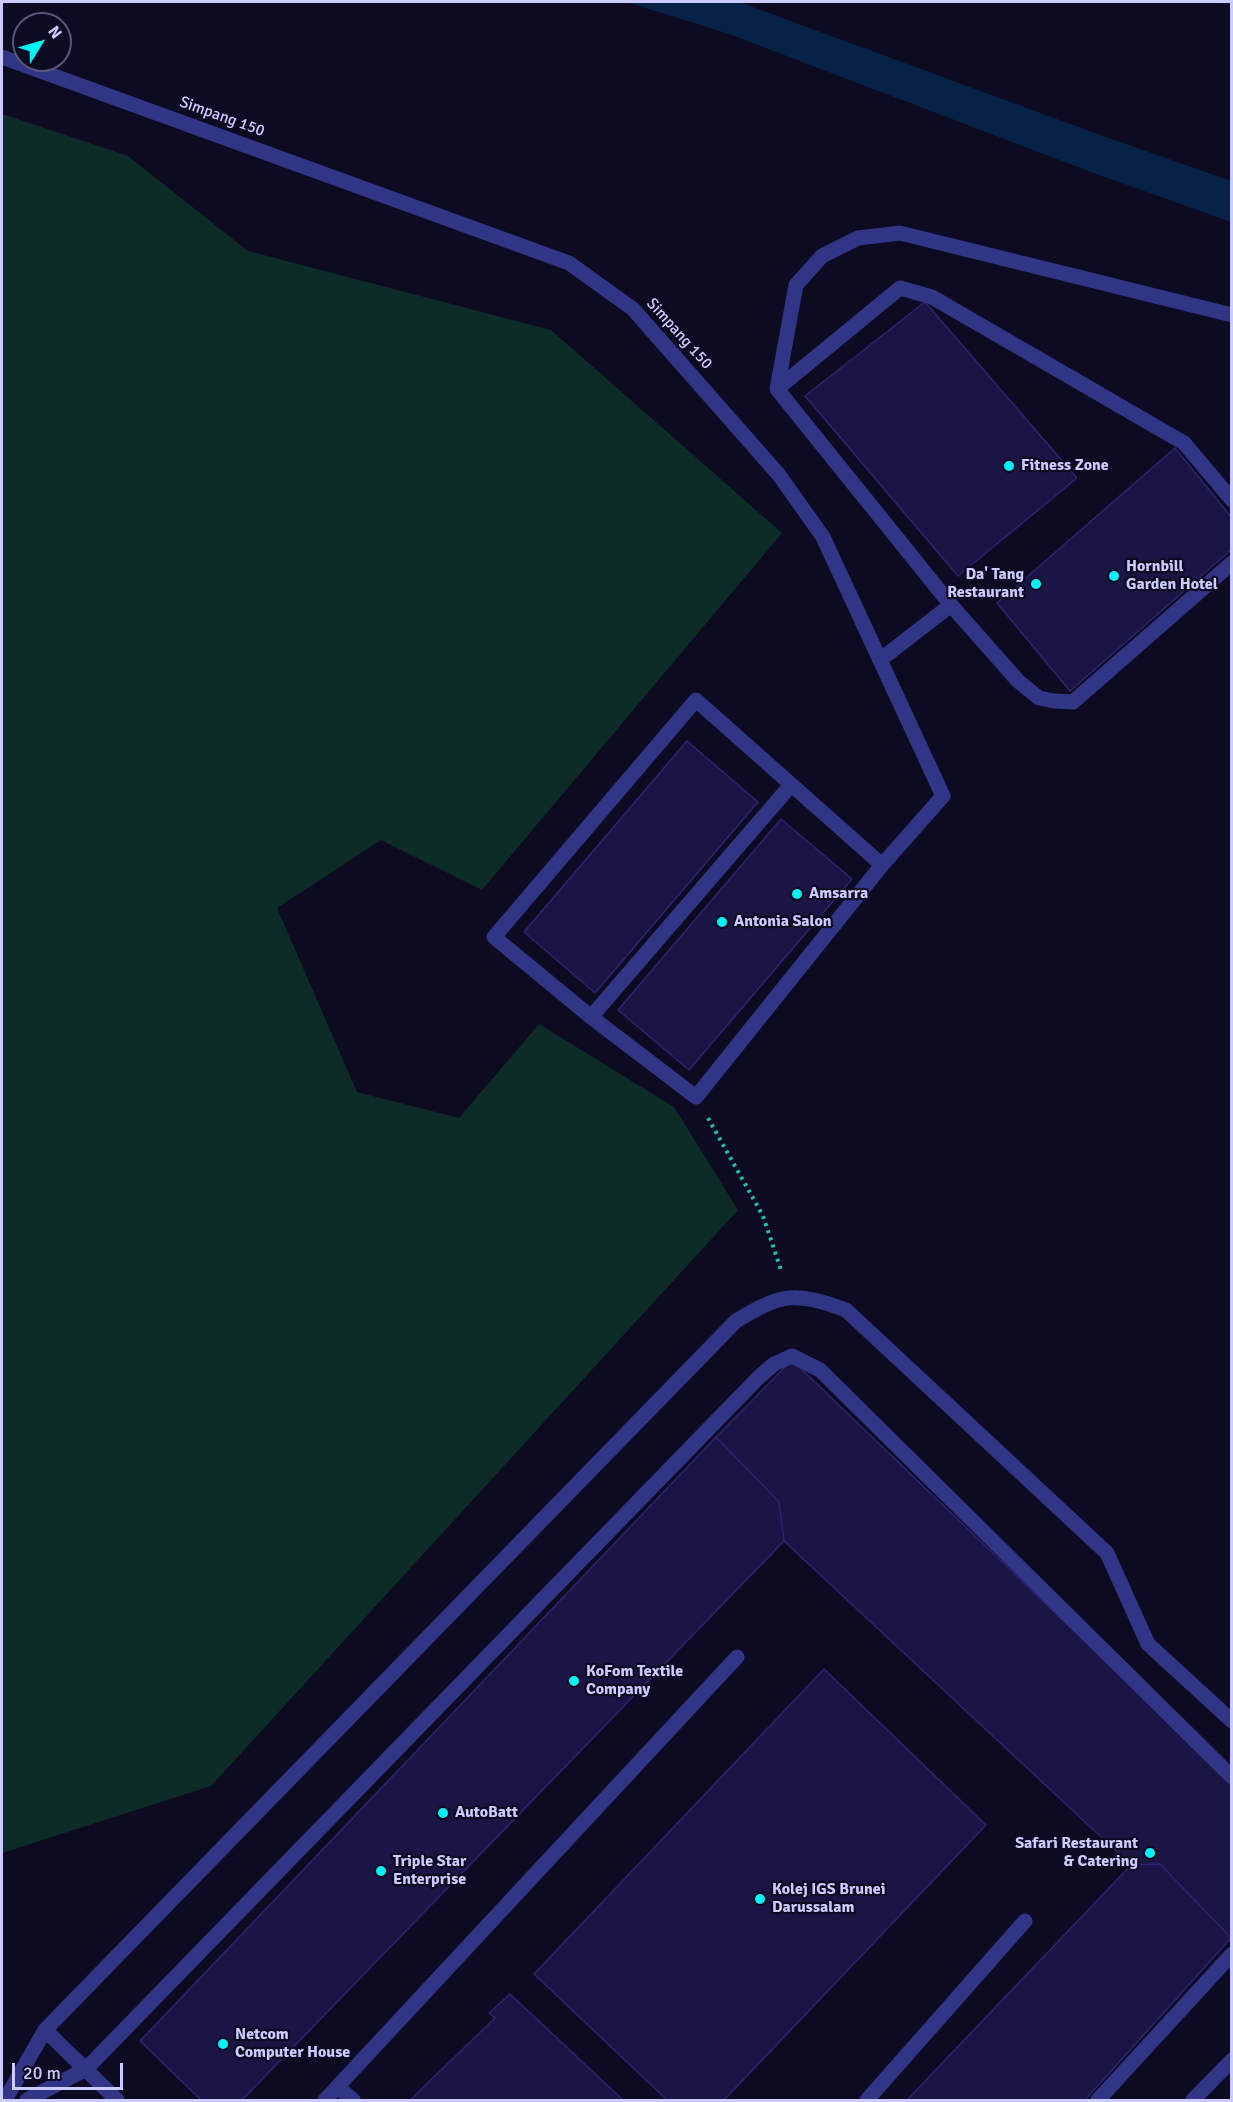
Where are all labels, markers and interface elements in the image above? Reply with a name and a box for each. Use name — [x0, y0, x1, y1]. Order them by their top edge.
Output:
north arrow — [12, 12, 72, 72]
text: N — [43, 22, 66, 43]
street label: Simpang 150 — [177, 93, 267, 141]
street label: Simpang 150 — [642, 294, 716, 374]
place label: Fitness Zone — [1021, 456, 1109, 476]
marker: Fitness Zone — [1002, 459, 1016, 473]
place label: Hornbill Garden Hotel — [1126, 557, 1218, 595]
place label: Da' Tang Restaurant — [947, 565, 1024, 603]
marker: Hornbill Garden Hotel — [1107, 569, 1121, 583]
marker: Da' Tang Restaurant — [1029, 577, 1043, 591]
place label: Amsarra — [809, 884, 868, 904]
marker: Amsarra — [790, 887, 804, 901]
place label: Antonia Salon — [734, 912, 832, 932]
marker: Antonia Salon — [715, 915, 729, 929]
place label: KoFom Textile Company — [586, 1662, 683, 1700]
marker: KoFom Textile Company — [567, 1674, 581, 1688]
place label: AutoBatt — [455, 1803, 518, 1823]
marker: AutoBatt — [436, 1806, 450, 1820]
place label: Safari Restaurant & Catering — [1015, 1834, 1138, 1872]
marker: Safari Restaurant & Catering — [1143, 1846, 1157, 1860]
place label: Triple Star Enterprise — [393, 1852, 466, 1890]
marker: Triple Star Enterprise — [374, 1864, 388, 1878]
place label: Kolej IGS Brunei Darussalam — [772, 1880, 886, 1918]
marker: Kolej IGS Brunei Darussalam — [753, 1892, 767, 1906]
place label: Netcom Computer House — [235, 2025, 350, 2063]
marker: Netcom Computer House — [216, 2037, 230, 2051]
scale bar — [15, 2051, 126, 2089]
text: 20 m — [23, 2062, 61, 2084]

